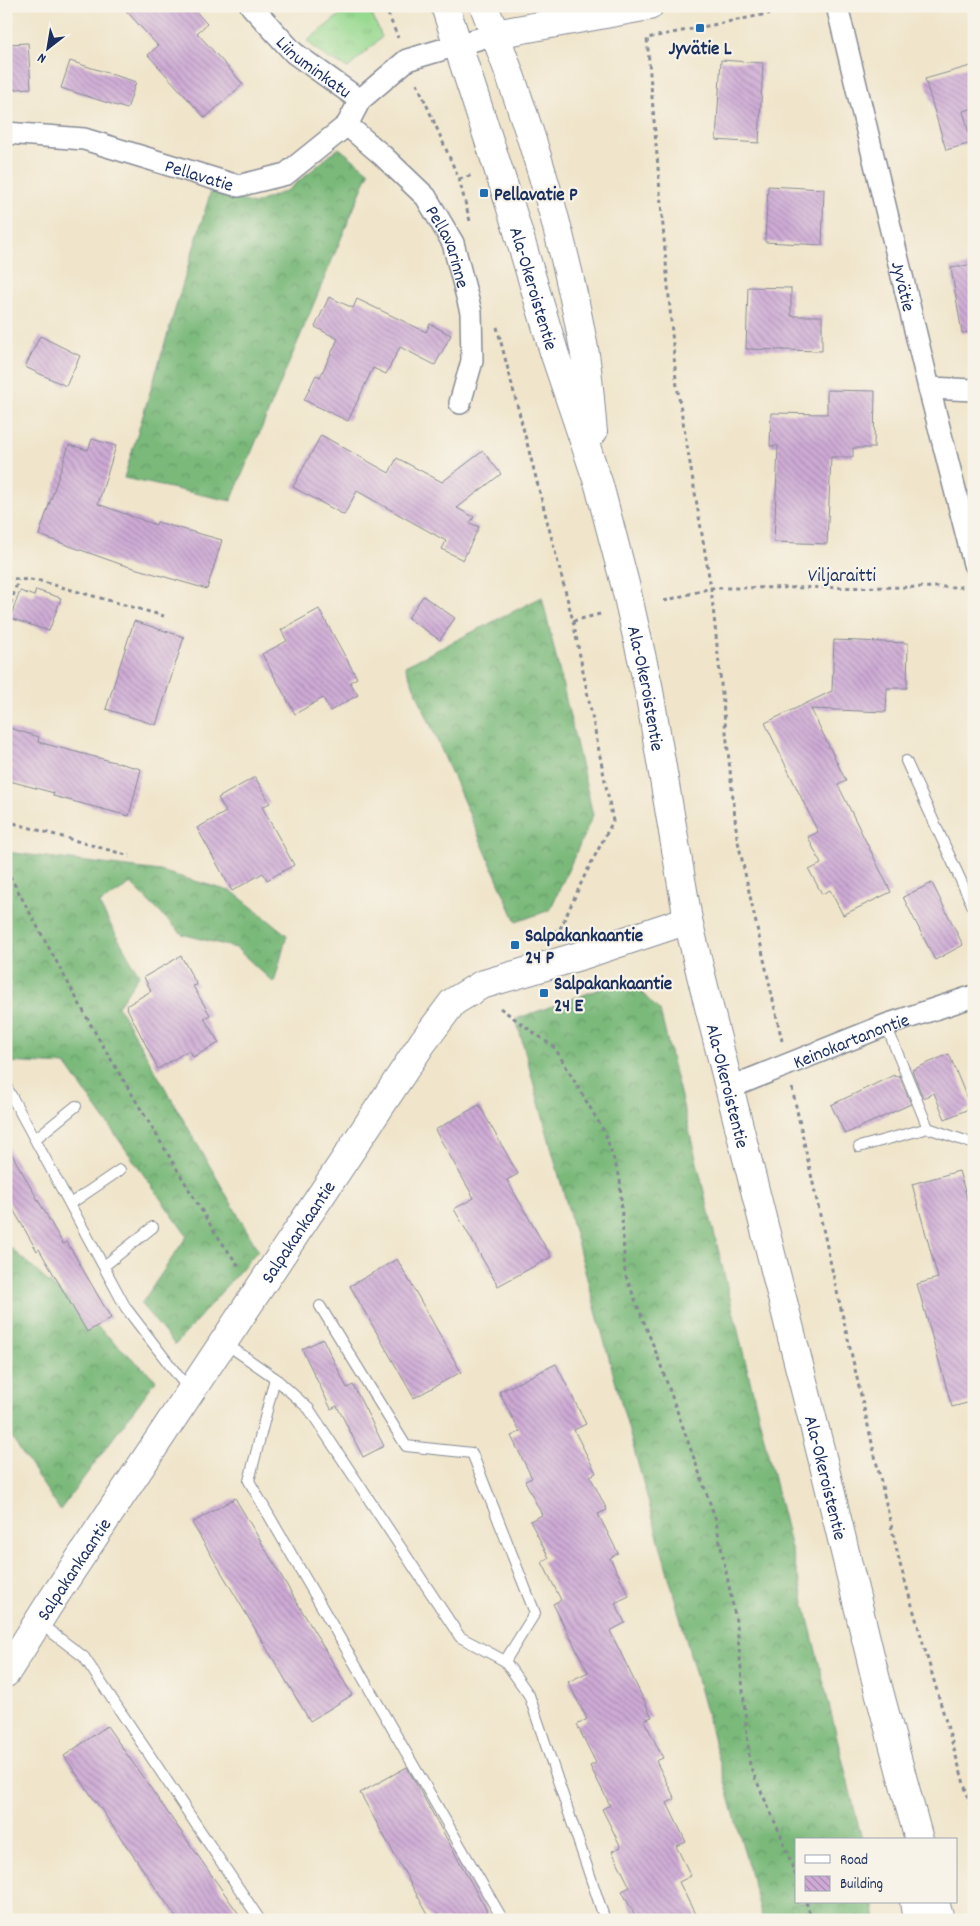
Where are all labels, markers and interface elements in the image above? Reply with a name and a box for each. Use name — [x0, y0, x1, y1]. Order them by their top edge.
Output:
north arrow — [22, 22, 72, 72]
marker: Jyvätie L — [694, 22, 706, 34]
street label: Liinuminkatu — [268, 31, 356, 107]
place label: Jyvätie L — [669, 37, 732, 64]
text: N — [34, 47, 50, 68]
street label: Pellavatie — [161, 154, 236, 201]
place label: Pellavatie P — [494, 183, 578, 210]
marker: Pellavatie P — [478, 187, 490, 199]
street label: Pellavarinne — [417, 201, 474, 292]
street label: Ala-Okeroistentie — [500, 224, 563, 354]
street label: Jyvätie — [882, 259, 920, 315]
street label: Viljaraitti — [808, 564, 877, 591]
street label: Ala-Okeroistentie — [618, 623, 669, 754]
place label: Salpakankaantie 24 P — [525, 924, 643, 973]
marker: Salpakankaantie 24 P — [509, 939, 521, 951]
place label: Salpakankaantie 24 E — [554, 972, 672, 1021]
marker: Salpakankaantie 24 E — [538, 987, 550, 999]
street label: Keinokartanontie — [790, 1008, 913, 1078]
street label: Ala-Okeroistentie — [697, 1021, 754, 1151]
street label: Salpakankaantie — [256, 1177, 344, 1290]
street label: Ala-Okeroistentie — [795, 1413, 852, 1543]
street label: Salpakankaantie — [32, 1514, 120, 1627]
legend — [795, 1838, 958, 1904]
text: Road — [840, 1850, 868, 1872]
text: Building — [840, 1874, 883, 1896]

